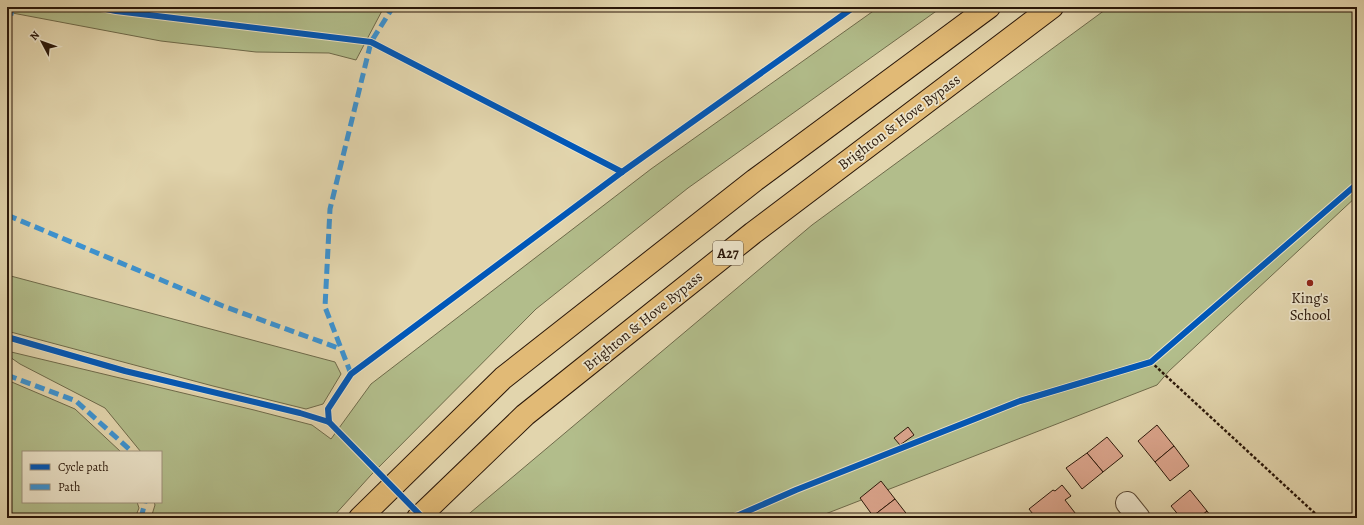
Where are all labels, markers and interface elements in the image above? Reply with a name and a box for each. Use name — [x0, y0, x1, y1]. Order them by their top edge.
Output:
north arrow — [22, 22, 62, 62]
text: N — [27, 28, 43, 44]
street label: Brighton & Hove Bypass — [834, 69, 964, 175]
road number: A27 — [713, 241, 743, 265]
street label: Brighton & Hove Bypass — [579, 267, 707, 375]
marker: King's School — [1305, 278, 1315, 288]
place label: King's School — [1290, 288, 1331, 325]
legend — [22, 451, 162, 503]
text: Cycle path — [58, 459, 109, 475]
text: Path — [58, 479, 81, 495]

